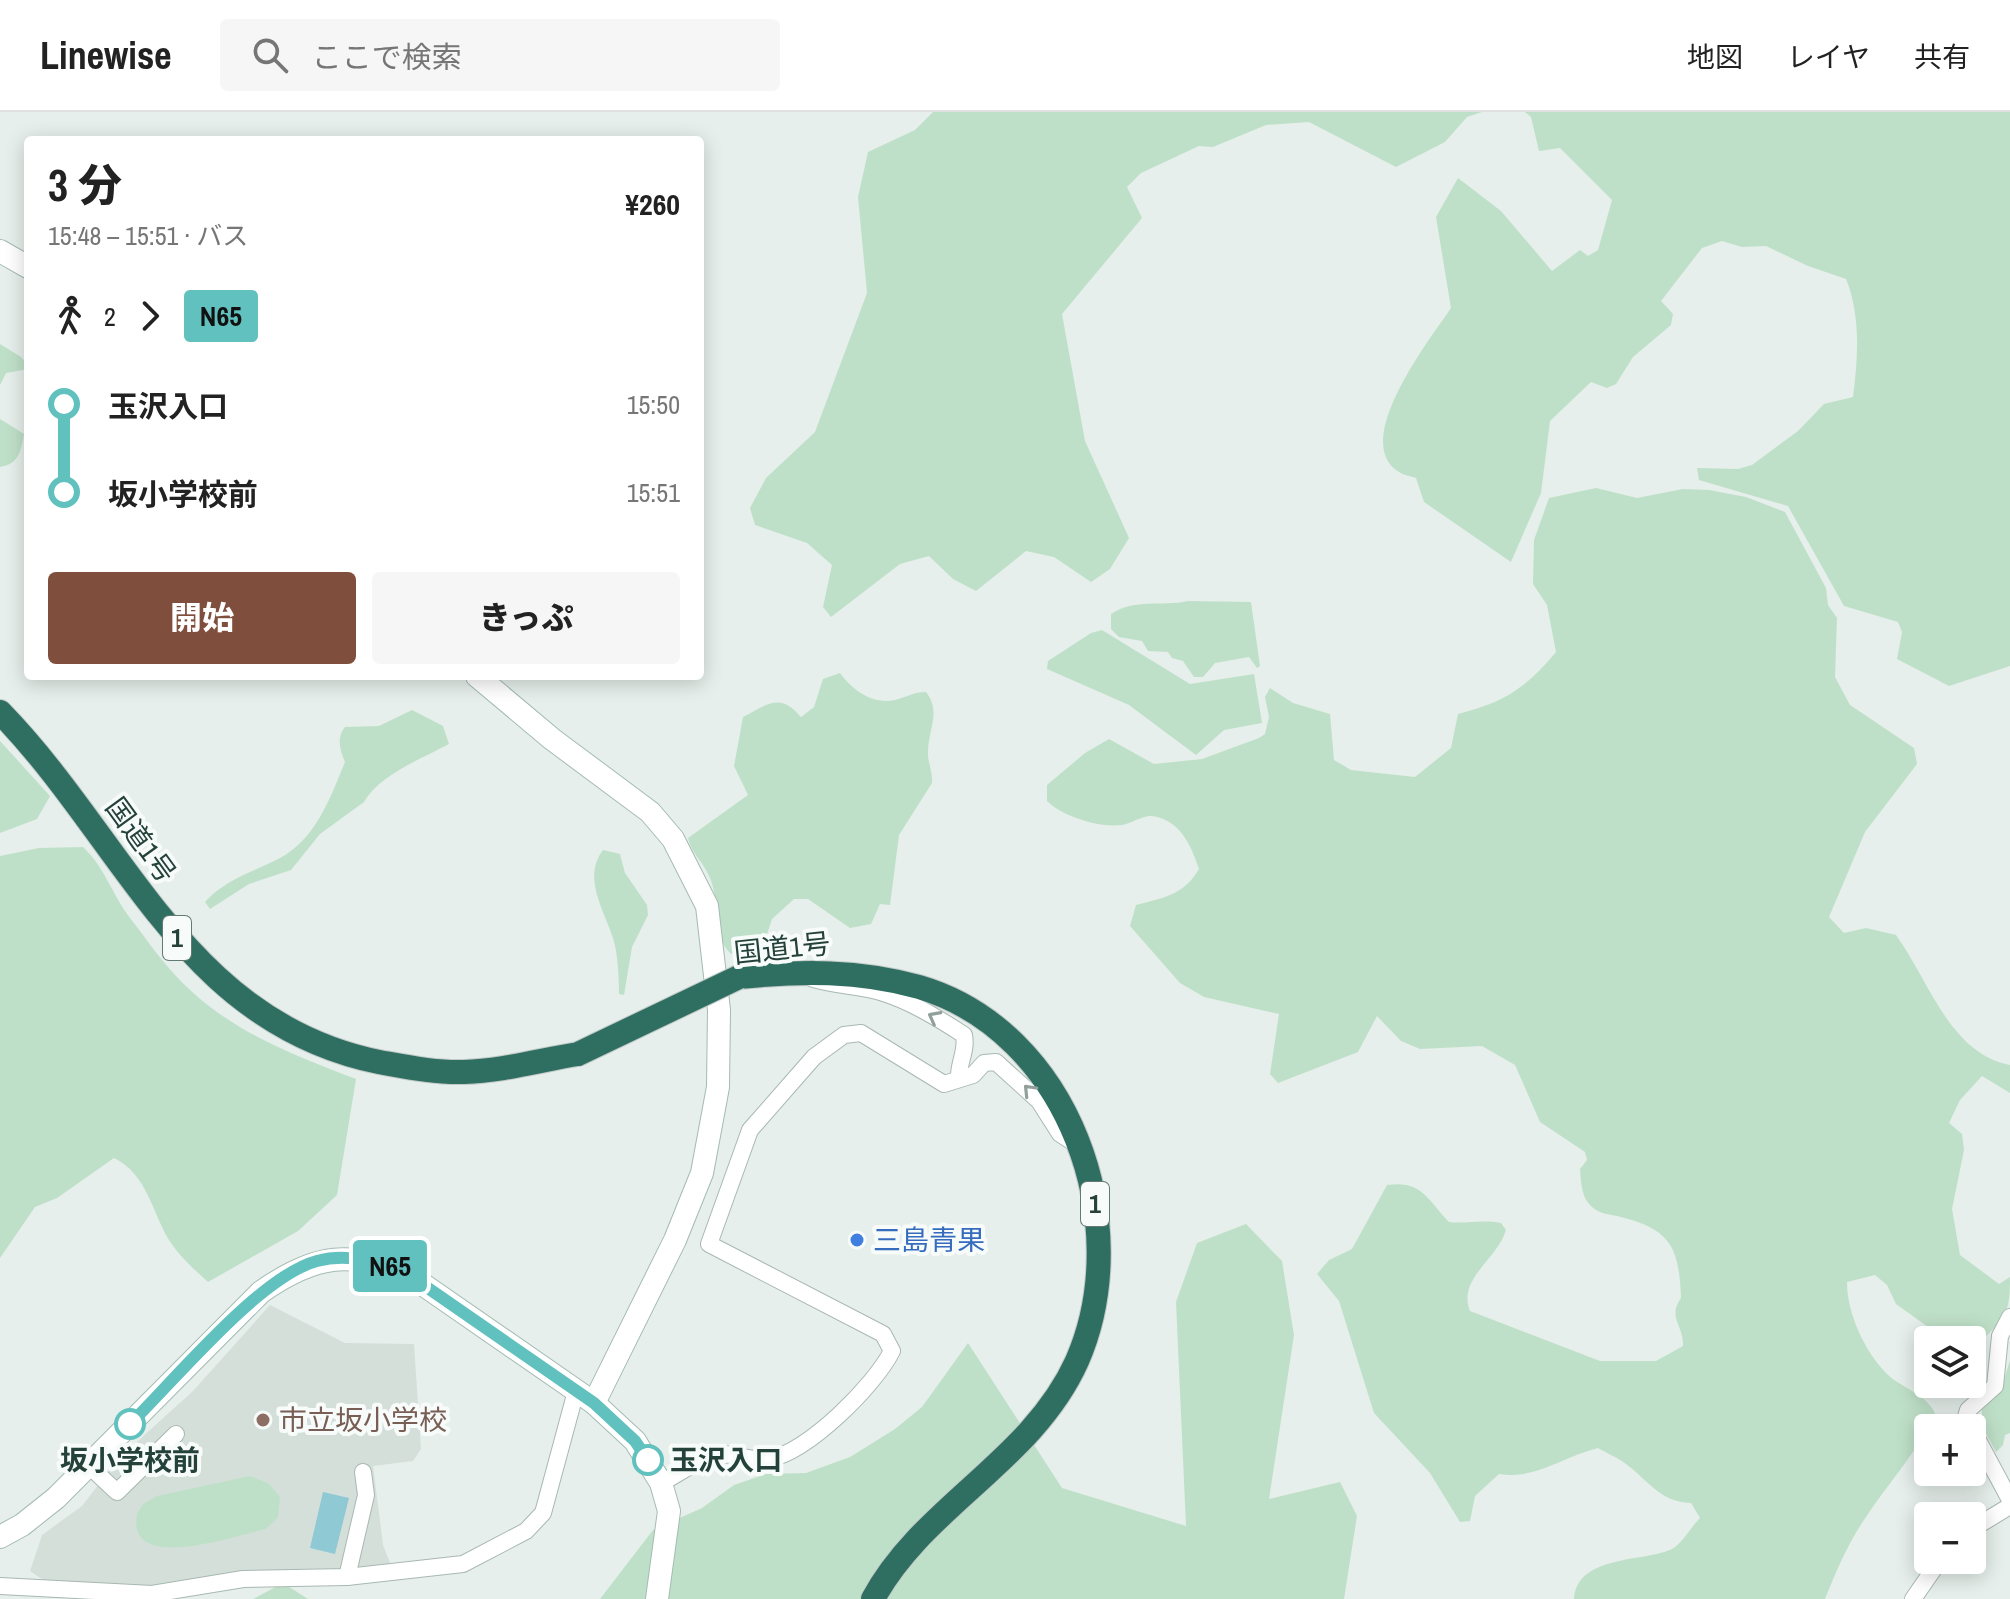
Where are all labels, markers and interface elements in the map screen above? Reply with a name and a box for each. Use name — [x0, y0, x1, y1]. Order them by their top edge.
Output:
search box — [220, 19, 780, 91]
text: Linewise — [40, 30, 172, 81]
icon: search — [248, 33, 292, 77]
text: ここで検索 — [312, 37, 462, 77]
text: 地図 — [1687, 38, 1743, 76]
text: レイヤ — [1787, 38, 1870, 76]
text: 共有 — [1914, 38, 1970, 76]
text: 3 分 — [48, 155, 122, 215]
text: ¥260 — [625, 184, 680, 224]
text: 15:48 – 15:51 · バス — [48, 218, 248, 253]
icon: walk — [48, 294, 92, 338]
icon: forward — [128, 294, 172, 338]
text: N65 — [200, 297, 242, 335]
text: 2 — [104, 299, 116, 334]
text: 玉沢入口 — [108, 386, 228, 426]
text: 15:50 — [627, 387, 680, 422]
text: 坂小学校前 — [108, 474, 258, 514]
text: 15:51 — [627, 475, 680, 510]
button: 開始 — [48, 572, 356, 664]
button: きっぷ — [372, 572, 680, 664]
street label: 国道1号 — [97, 790, 185, 890]
road number: 1 — [163, 916, 191, 960]
street label: 国道1号 — [732, 924, 832, 972]
one-way arrow — [928, 1011, 942, 1026]
one-way arrow — [1024, 1085, 1038, 1100]
road number: 1 — [1081, 1182, 1109, 1226]
place label: 三島青果 — [873, 1221, 985, 1259]
marker: 三島青果 — [848, 1231, 866, 1249]
line badge: N65 — [344, 1240, 436, 1292]
text: N65 — [369, 1247, 411, 1285]
map controls — [1914, 1326, 1986, 1574]
button: layers — [1914, 1326, 1986, 1398]
place label: 市立坂小学校 — [279, 1401, 447, 1439]
marker: 坂小学校前 — [115, 1409, 145, 1439]
marker: 市立坂小学校 — [254, 1411, 272, 1429]
button: + — [1914, 1414, 1986, 1486]
place label: 坂小学校前 — [60, 1441, 200, 1479]
place label: 玉沢入口 — [670, 1441, 782, 1479]
marker: 玉沢入口 — [633, 1445, 663, 1475]
button: − — [1914, 1502, 1986, 1574]

